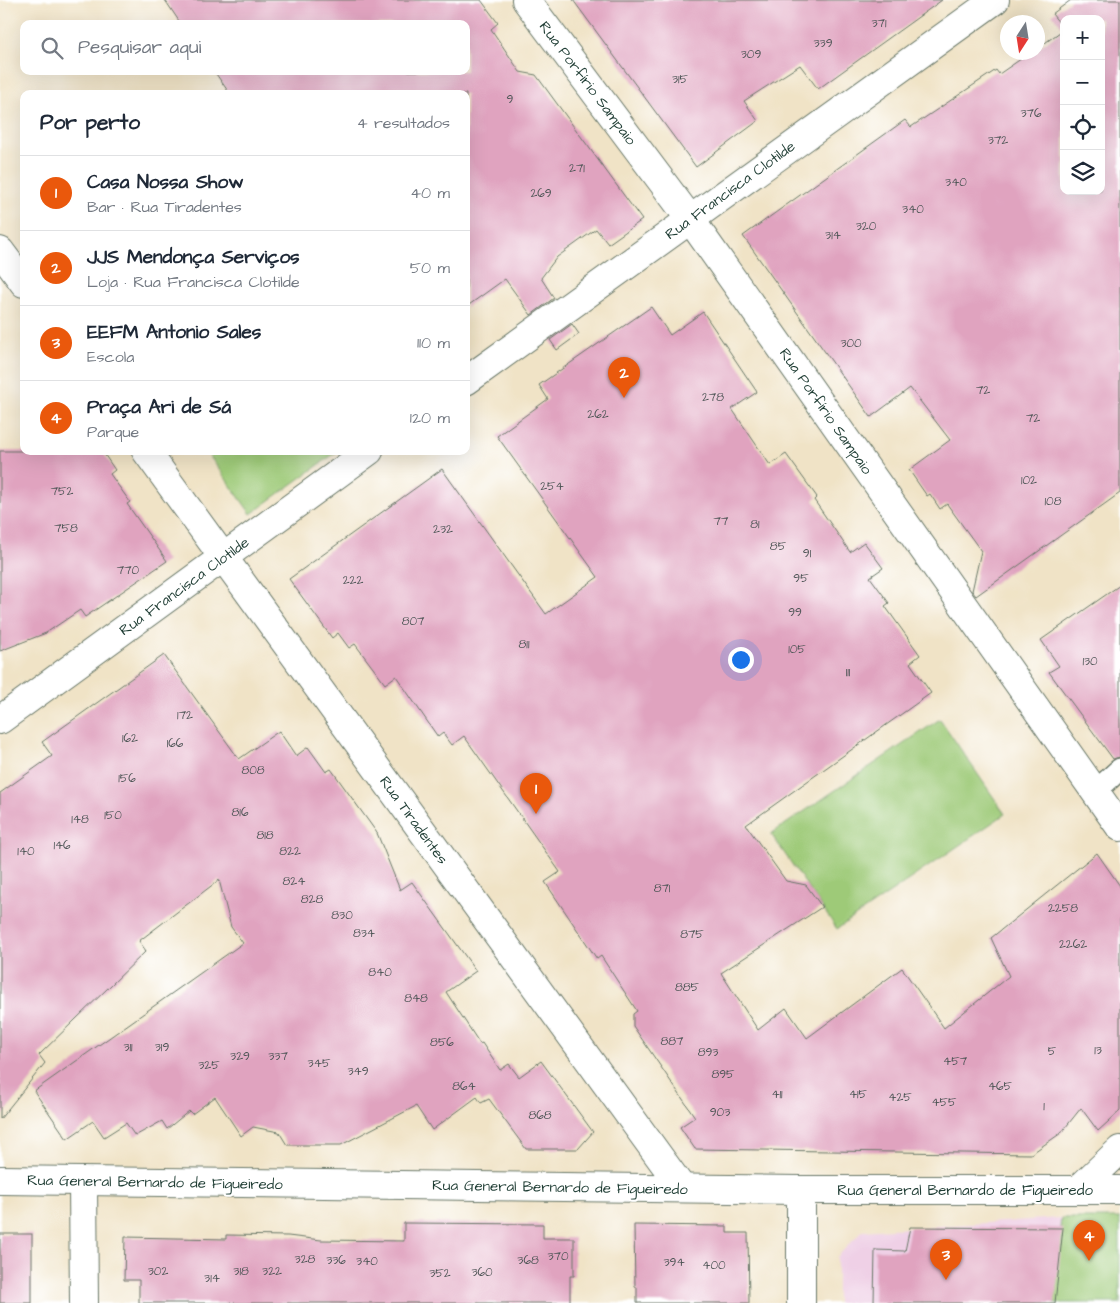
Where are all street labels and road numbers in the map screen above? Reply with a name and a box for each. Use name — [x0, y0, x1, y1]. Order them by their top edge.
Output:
street label: Rua Porfírio Sampaio — [534, 17, 641, 150]
street label: Rua Francisca Clotilde — [661, 136, 800, 245]
street label: Rua Porfírio Sampaio — [774, 344, 878, 479]
street label: Rua Francisca Clotilde — [115, 532, 254, 641]
street label: Rua Tiradentes — [374, 772, 453, 869]
street label: Rua General Bernardo de Figueiredo — [27, 1170, 284, 1196]
street label: Rua General Bernardo de Figueiredo — [432, 1175, 689, 1201]
street label: Rua General Bernardo de Figueiredo — [837, 1180, 1093, 1202]

